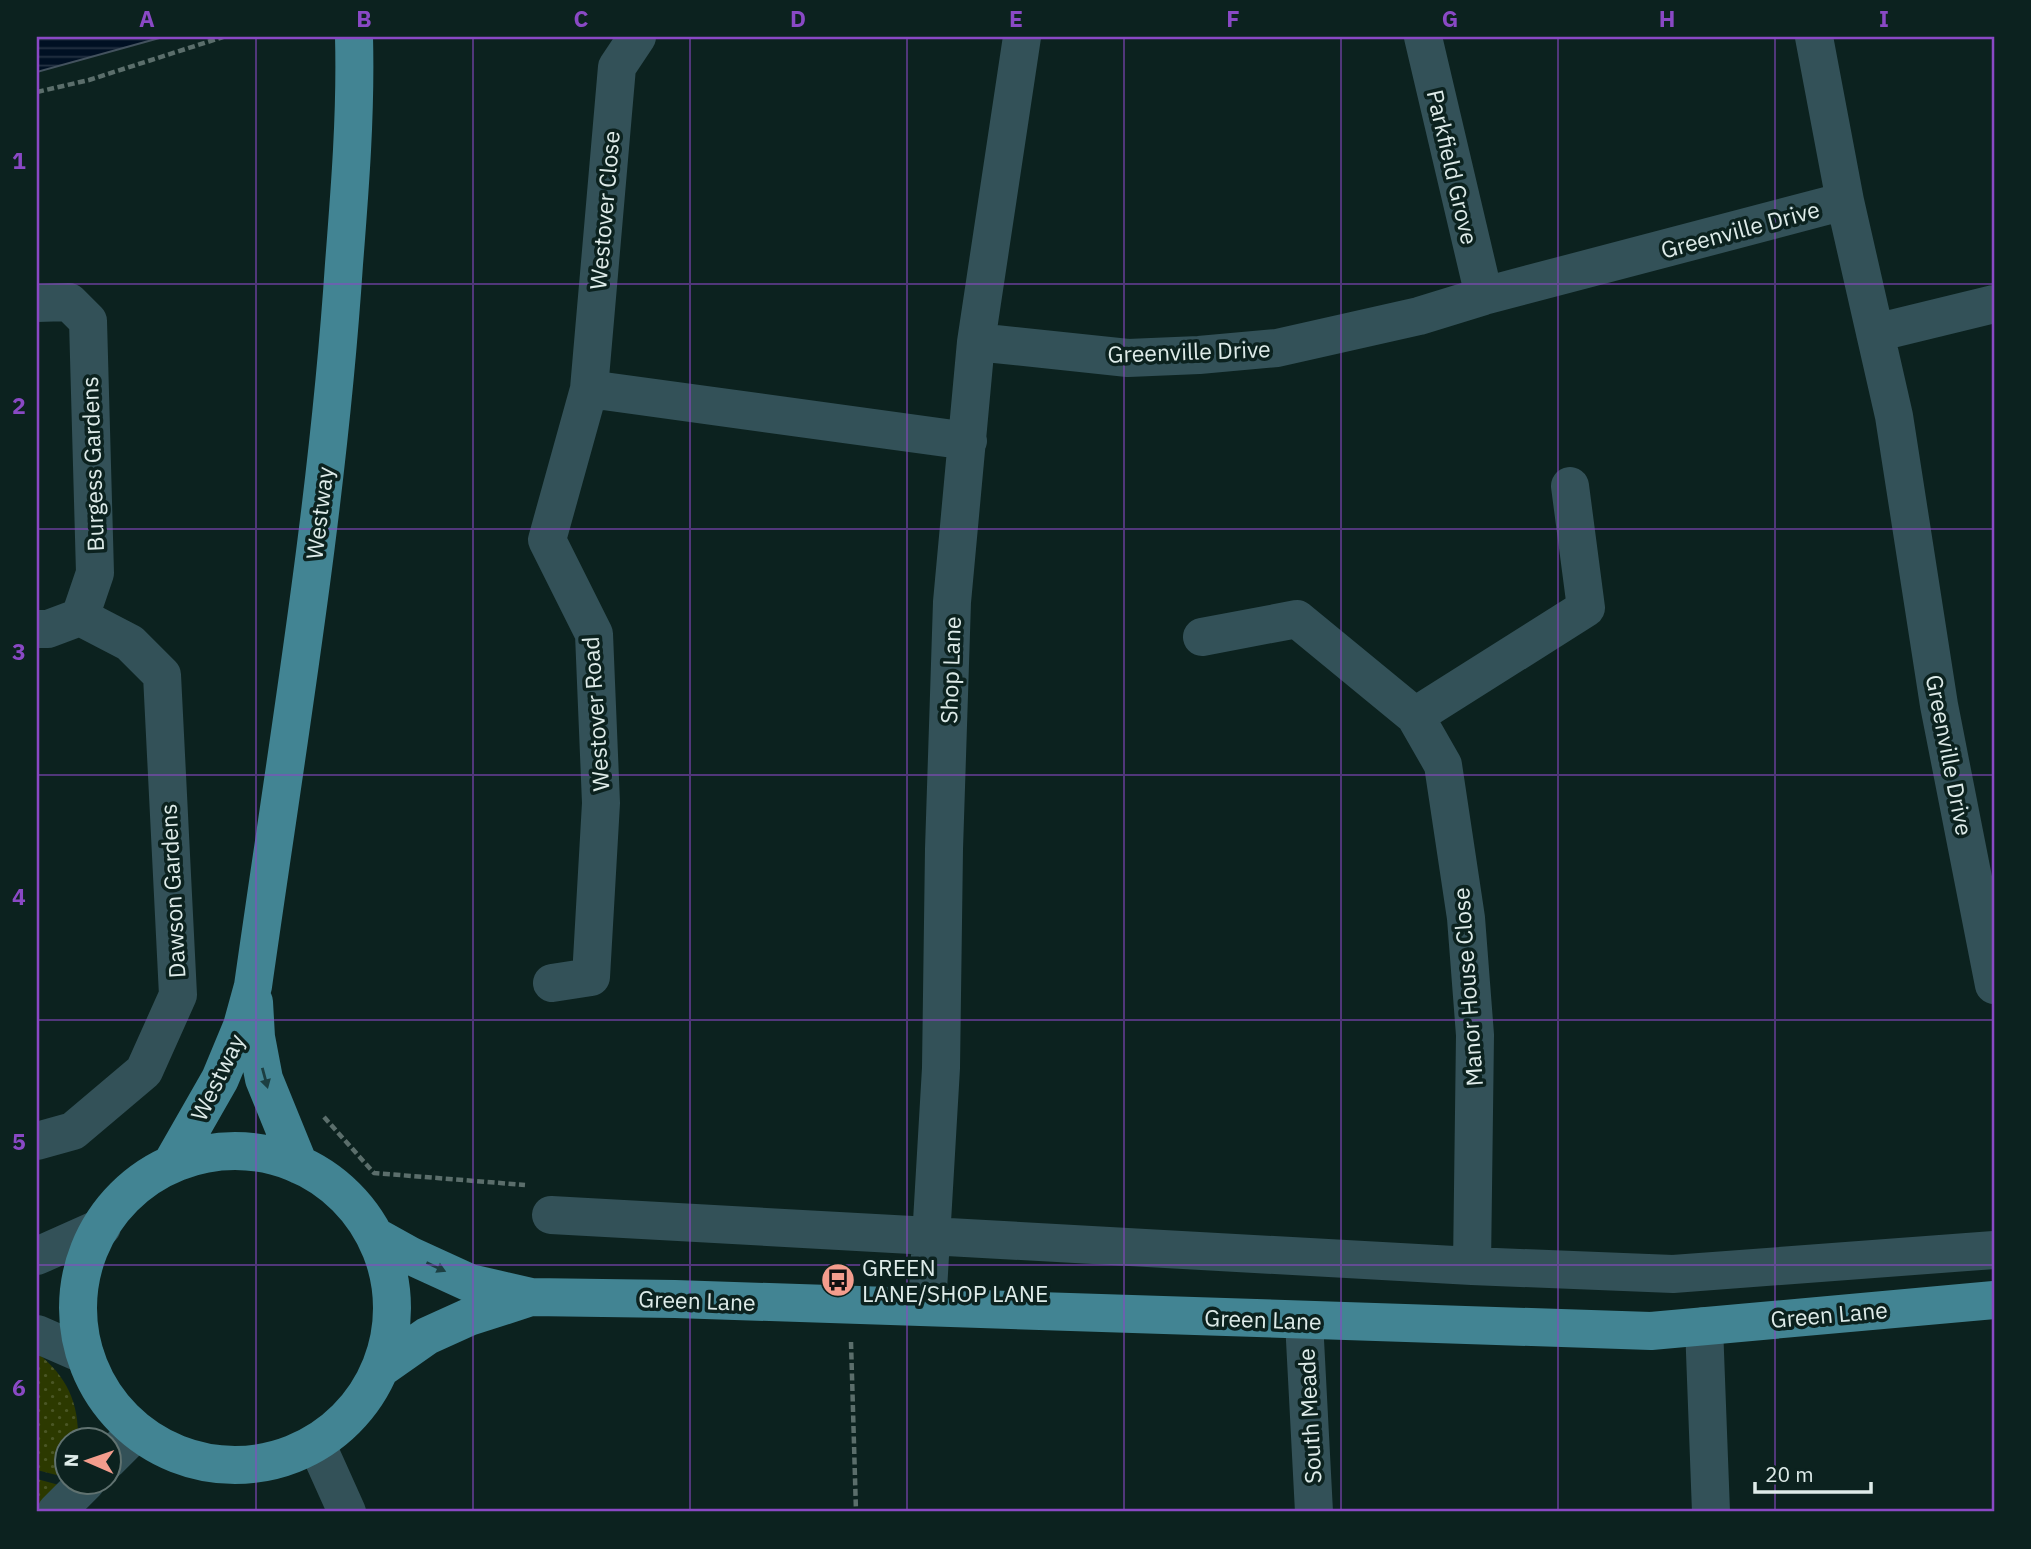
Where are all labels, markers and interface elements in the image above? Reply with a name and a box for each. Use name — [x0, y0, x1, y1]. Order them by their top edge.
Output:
text: A — [139, 3, 155, 33]
text: B — [356, 3, 372, 33]
text: C — [574, 3, 589, 33]
text: D — [790, 3, 806, 33]
text: E — [1009, 3, 1023, 33]
text: F — [1226, 3, 1240, 33]
text: G — [1442, 3, 1458, 33]
text: H — [1659, 3, 1675, 33]
text: I — [1879, 3, 1889, 33]
street label: Parkfield Grove — [1421, 87, 1485, 247]
street label: Westover Close — [582, 129, 626, 291]
text: 1 — [12, 145, 26, 175]
street label: Greenville Drive — [1657, 193, 1823, 265]
street label: Greenville Drive — [1107, 333, 1271, 369]
street label: Burgess Gardens — [74, 376, 110, 552]
text: 2 — [12, 390, 26, 420]
street label: Westway — [298, 465, 340, 561]
street label: Shop Lane — [933, 616, 967, 724]
text: 3 — [12, 636, 26, 666]
street label: Westover Road — [575, 636, 615, 792]
street label: Greenville Drive — [1920, 672, 1980, 838]
street label: Dawson Gardens — [152, 803, 192, 979]
text: 4 — [12, 881, 26, 911]
street label: Manor House Close — [1445, 886, 1489, 1088]
street label: Westway — [183, 1028, 251, 1125]
one-way arrow — [260, 1067, 271, 1089]
text: 5 — [12, 1126, 26, 1156]
place label: GREEN LANE/SHOP LANE — [862, 1252, 1048, 1308]
bus stop icon: GREEN LANE/SHOP LANE — [819, 1261, 857, 1299]
one-way arrow — [425, 1262, 446, 1273]
street label: Green Lane — [638, 1283, 756, 1317]
street label: Green Lane — [1769, 1294, 1889, 1334]
street label: Green Lane — [1204, 1302, 1322, 1336]
street label: South Meade — [1290, 1348, 1328, 1484]
text: 6 — [12, 1372, 26, 1402]
north arrow — [52, 1426, 122, 1496]
scale bar — [1755, 1451, 1870, 1495]
text: N — [59, 1453, 83, 1468]
text: 20 m — [1765, 1460, 1814, 1488]

